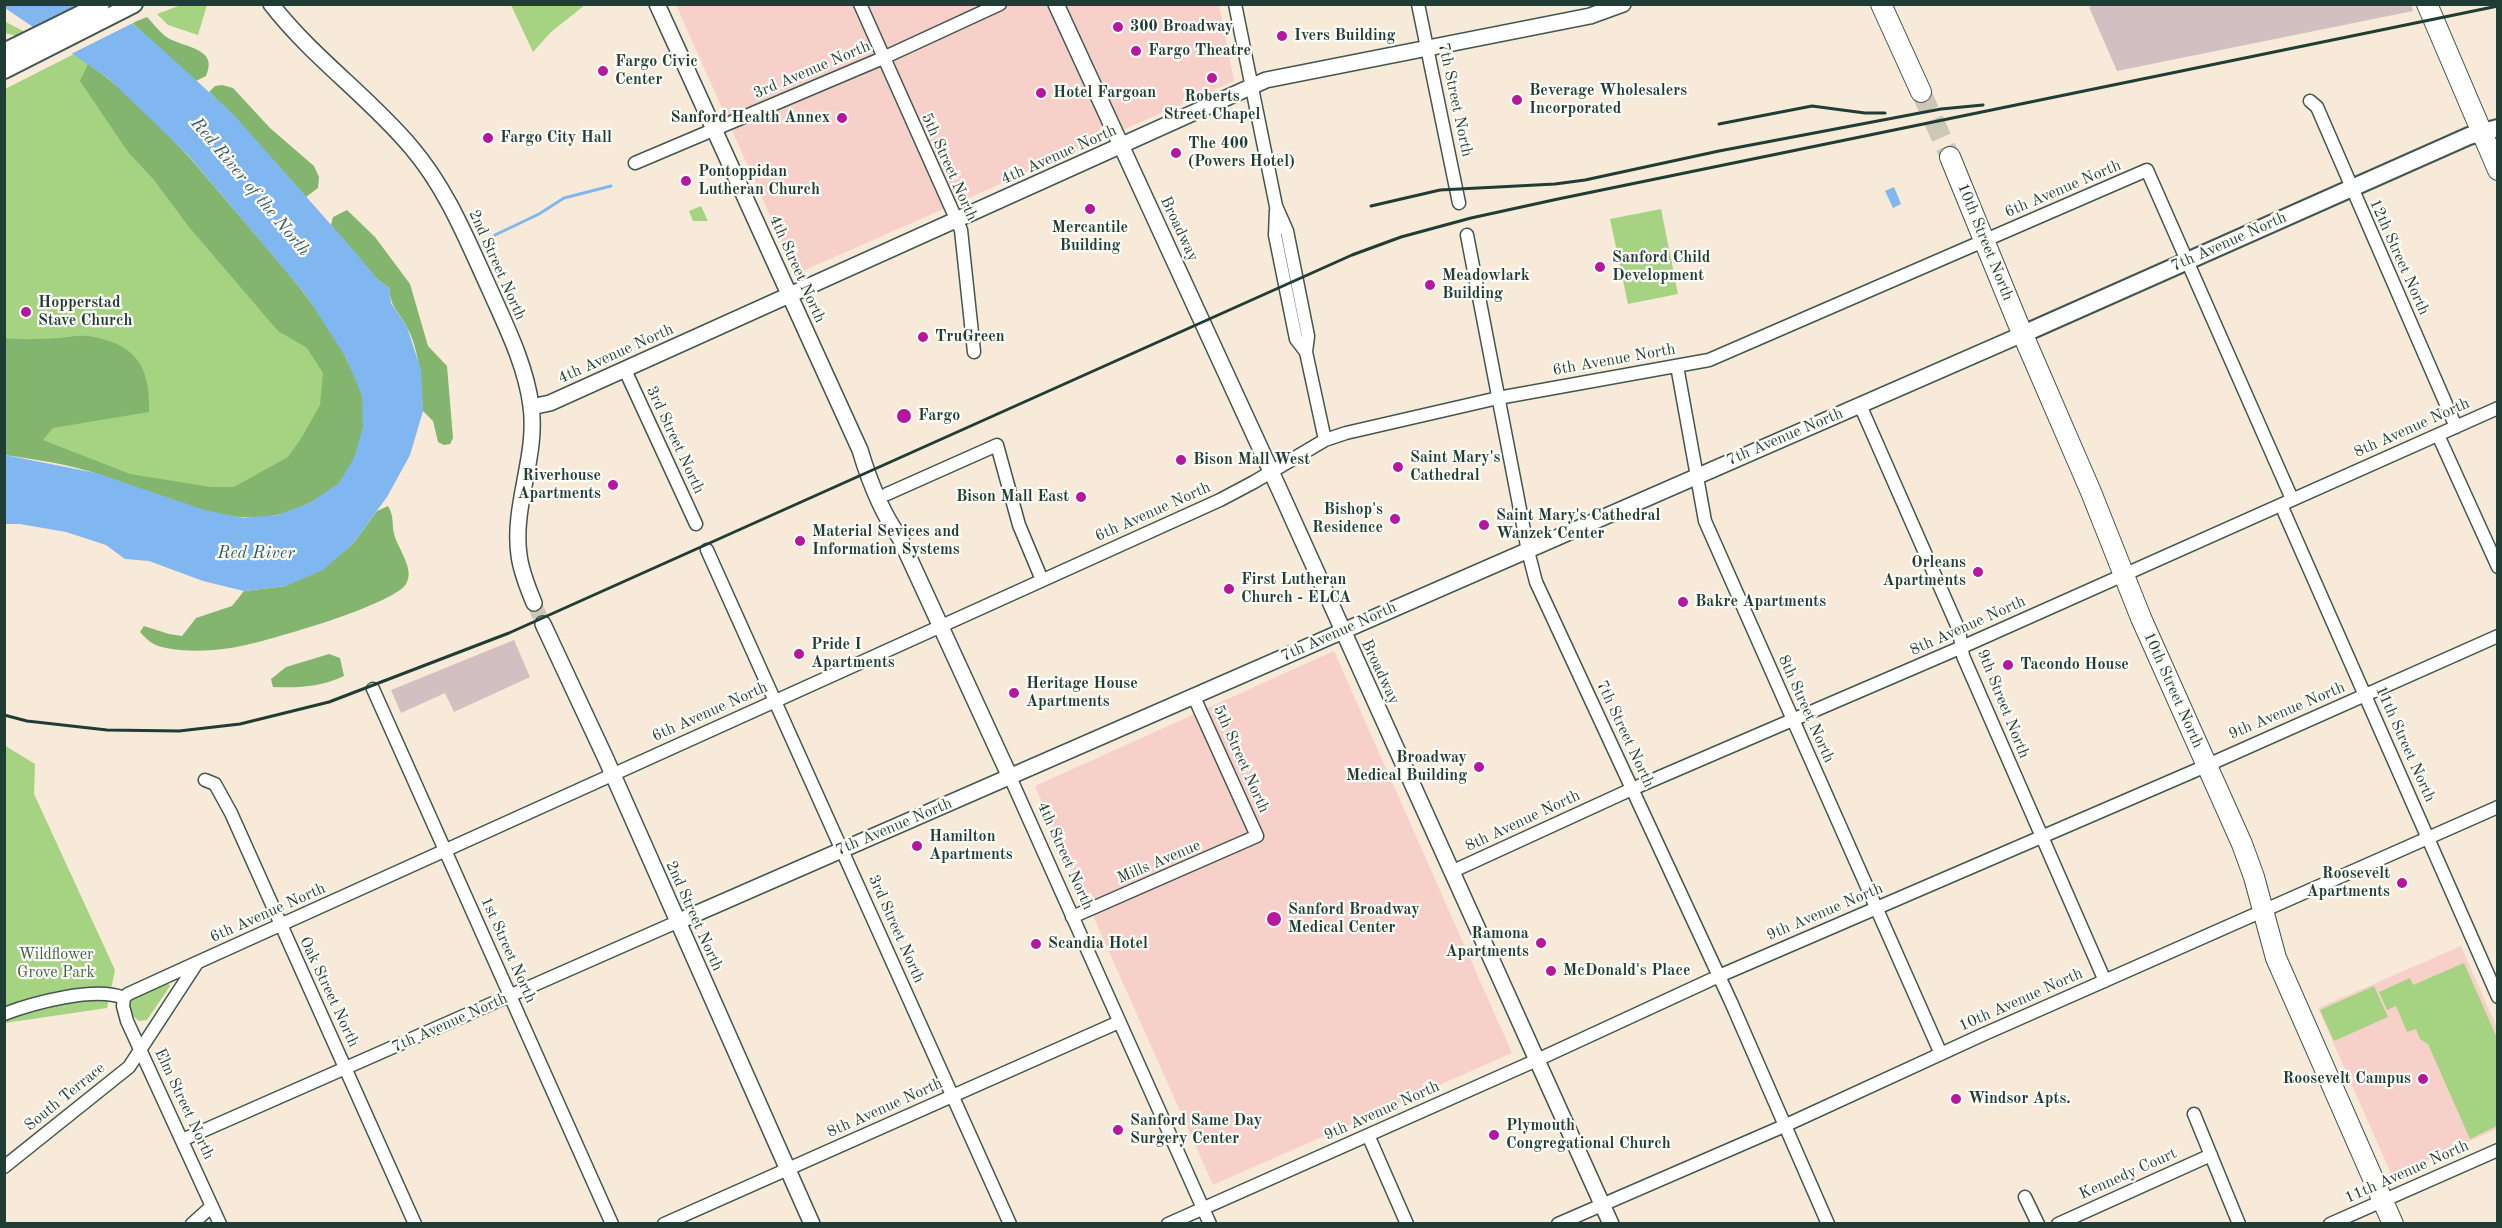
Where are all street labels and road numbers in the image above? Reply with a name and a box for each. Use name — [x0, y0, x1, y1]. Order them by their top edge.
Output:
street label: 3rd Avenue North — [751, 37, 873, 103]
street label: 7th Street North — [1434, 41, 1476, 159]
street label: 5th Street North — [917, 110, 981, 224]
street label: 4th Avenue North — [998, 121, 1120, 189]
street label: 6th Avenue North — [2002, 156, 2124, 222]
street label: 10th Street North — [1953, 180, 2017, 304]
street label: Broadway — [1156, 193, 1202, 265]
street label: 12th Street North — [2365, 196, 2433, 318]
street label: 2nd Street North — [464, 207, 530, 323]
street label: 7th Avenue North — [2168, 208, 2290, 276]
street label: 4th Street North — [765, 212, 829, 326]
street label: 4th Avenue North — [555, 320, 677, 388]
street label: 6th Avenue North — [1551, 340, 1677, 380]
street label: 3rd Street North — [642, 383, 708, 497]
street label: 8th Avenue North — [2351, 394, 2473, 462]
street label: 7th Avenue North — [1724, 404, 1846, 470]
street label: 6th Avenue North — [1092, 478, 1214, 546]
street label: 8th Avenue North — [1907, 592, 2029, 660]
street label: 7th Avenue North — [1278, 598, 1400, 666]
street label: 10th Street North — [2139, 629, 2207, 751]
street label: Broadway — [1357, 636, 1403, 708]
street label: 9th Street North — [1972, 647, 2034, 761]
street label: 8th Street North — [1774, 652, 1838, 766]
street label: 7th Street North — [1592, 677, 1658, 791]
street label: 6th Avenue North — [649, 678, 771, 746]
street label: 9th Avenue North — [2226, 678, 2348, 744]
street label: 11th Street North — [2371, 683, 2439, 805]
street label: 5th Street North — [1209, 702, 1273, 816]
street label: 8th Avenue North — [1463, 786, 1583, 856]
street label: 7th Avenue North — [833, 794, 955, 860]
street label: 4th Street North — [1033, 799, 1097, 913]
street label: Mills Avenue — [1114, 836, 1204, 888]
street label: 2nd Street North — [661, 858, 727, 974]
street label: 3rd Street North — [864, 872, 928, 986]
street label: 6th Avenue North — [207, 879, 329, 947]
street label: 9th Avenue North — [1764, 879, 1886, 945]
street label: 1st Street North — [476, 894, 540, 1006]
street label: Oak Street North — [295, 934, 363, 1050]
street label: 10th Avenue North — [1956, 964, 2086, 1036]
street label: 7th Avenue North — [389, 989, 511, 1057]
street label: Elm Street North — [150, 1045, 218, 1163]
street label: South Terrace — [21, 1059, 109, 1135]
street label: 8th Avenue North — [824, 1074, 946, 1142]
street label: 9th Avenue North — [1321, 1077, 1443, 1145]
street label: 11th Avenue North — [2342, 1136, 2472, 1208]
street label: Kennedy Court — [2076, 1144, 2180, 1204]

